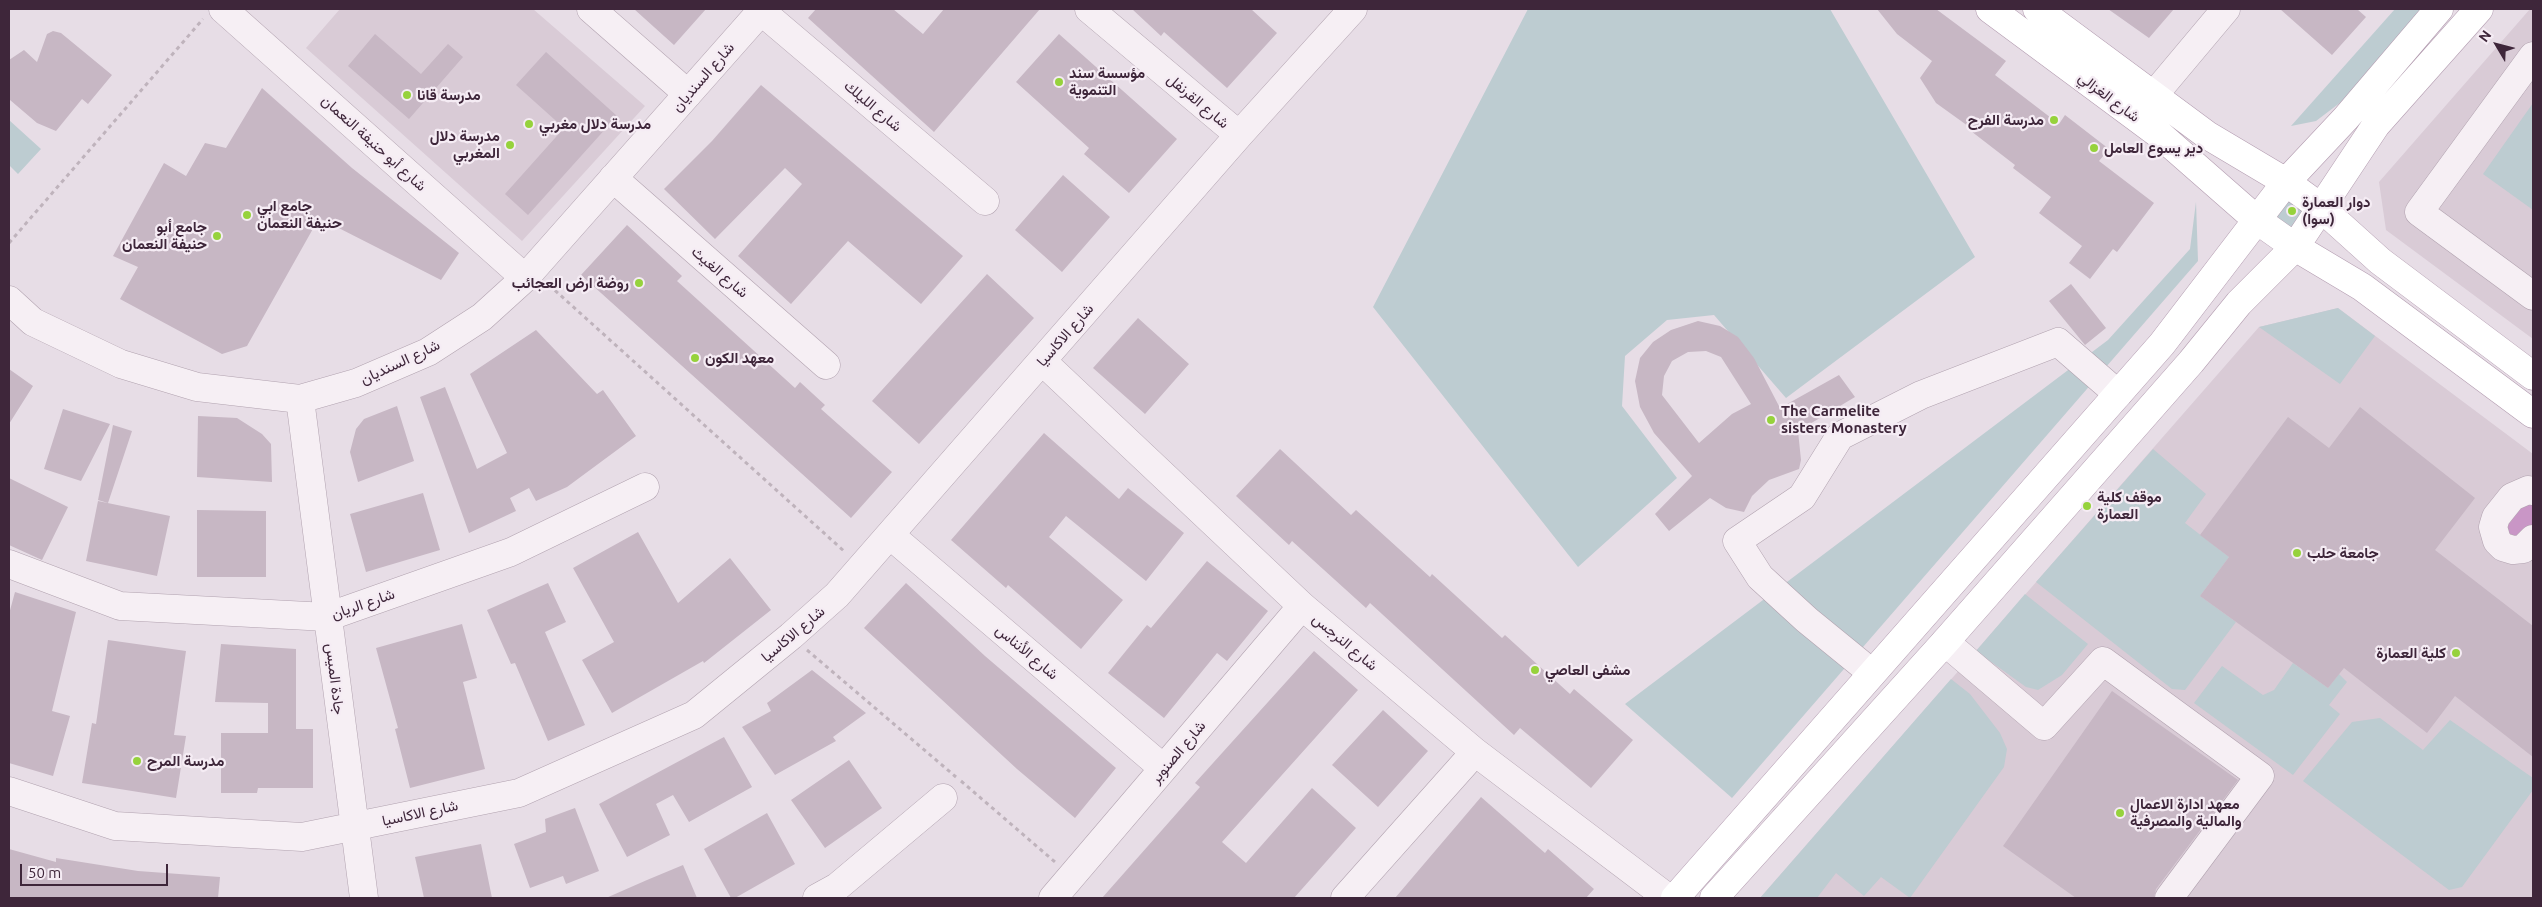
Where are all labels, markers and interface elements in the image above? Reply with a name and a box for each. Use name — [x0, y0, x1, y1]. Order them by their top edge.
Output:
north arrow — [2472, 20, 2522, 70]
text: N — [2475, 27, 2495, 45]
street label: شارع السنديان — [668, 39, 738, 115]
place label: مؤسسة سند التنموية — [1069, 64, 1145, 99]
street label: شارع الغزالي — [2075, 68, 2143, 126]
street label: شارع القرنفل — [1163, 70, 1233, 132]
marker: مؤسسة سند التنموية — [1053, 76, 1065, 88]
street label: شارع الليلك — [840, 77, 906, 135]
place label: مدرسة قانا — [417, 86, 481, 104]
marker: مدرسة قانا — [401, 89, 413, 101]
street label: شارع أبو حنيفة النعمان — [318, 91, 430, 195]
place label: مدرسة الفرح — [1968, 111, 2044, 129]
marker: مدرسة الفرح — [2048, 114, 2060, 126]
place label: مدرسة دلال مغربي — [539, 115, 651, 133]
marker: مدرسة دلال مغربي — [523, 118, 535, 130]
place label: مدرسة دلال المغربي — [430, 127, 500, 162]
marker: مدرسة دلال المغربي — [504, 139, 516, 151]
place label: دير يسوع العامل — [2104, 139, 2203, 157]
marker: دير يسوع العامل — [2088, 142, 2100, 154]
place label: دوار العمارة (سوا) — [2302, 193, 2371, 228]
place label: جامع ابي حنيفة النعمان — [257, 197, 342, 232]
marker: دوار العمارة (سوا) — [2286, 205, 2298, 217]
marker: جامع ابي حنيفة النعمان — [241, 209, 253, 221]
place label: جامع أبو حنيفة النعمان — [122, 218, 207, 253]
marker: جامع أبو حنيفة النعمان — [211, 230, 223, 242]
street label: شارع الغيث — [688, 242, 752, 302]
place label: روضة ارض العجائب — [512, 274, 629, 292]
marker: روضة ارض العجائب — [633, 277, 645, 289]
street label: شارع الاكاسيا — [1033, 300, 1097, 370]
street label: شارع السنديان — [357, 336, 443, 388]
place label: معهد الكون — [705, 349, 774, 367]
marker: معهد الكون — [689, 352, 701, 364]
place label: The Carmelite sisters Monastery — [1781, 402, 1907, 437]
marker: The Carmelite sisters Monastery — [1765, 414, 1777, 426]
place label: موقف كلية العمارة — [2097, 488, 2162, 523]
marker: موقف كلية العمارة — [2081, 500, 2093, 512]
place label: جامعة حلب — [2307, 544, 2379, 562]
marker: جامعة حلب — [2291, 547, 2303, 559]
street label: شارع الريان — [329, 585, 397, 623]
street label: شارع الاكاسيا — [758, 602, 828, 666]
street label: شارع النرجس — [1309, 609, 1381, 675]
street label: شارع الأنناس — [992, 620, 1062, 684]
street label: جادة الميس — [322, 642, 348, 716]
place label: كلية العمارة — [2376, 644, 2446, 662]
marker: كلية العمارة — [2450, 647, 2462, 659]
place label: مشفى العاصي — [1545, 661, 1630, 679]
marker: مشفى العاصي — [1529, 664, 1541, 676]
street label: شارع الصنوبر — [1147, 717, 1209, 787]
place label: مدرسة المرح — [147, 752, 224, 770]
marker: مدرسة المرح — [131, 755, 143, 767]
place label: معهد ادارة الاعمال والمالية والمصرفية — [2130, 795, 2242, 830]
street label: شارع الاكاسيا — [380, 796, 460, 830]
marker: معهد ادارة الاعمال والمالية والمصرفية — [2114, 807, 2126, 819]
scale bar — [22, 854, 170, 886]
text: 50 m — [28, 864, 61, 881]

